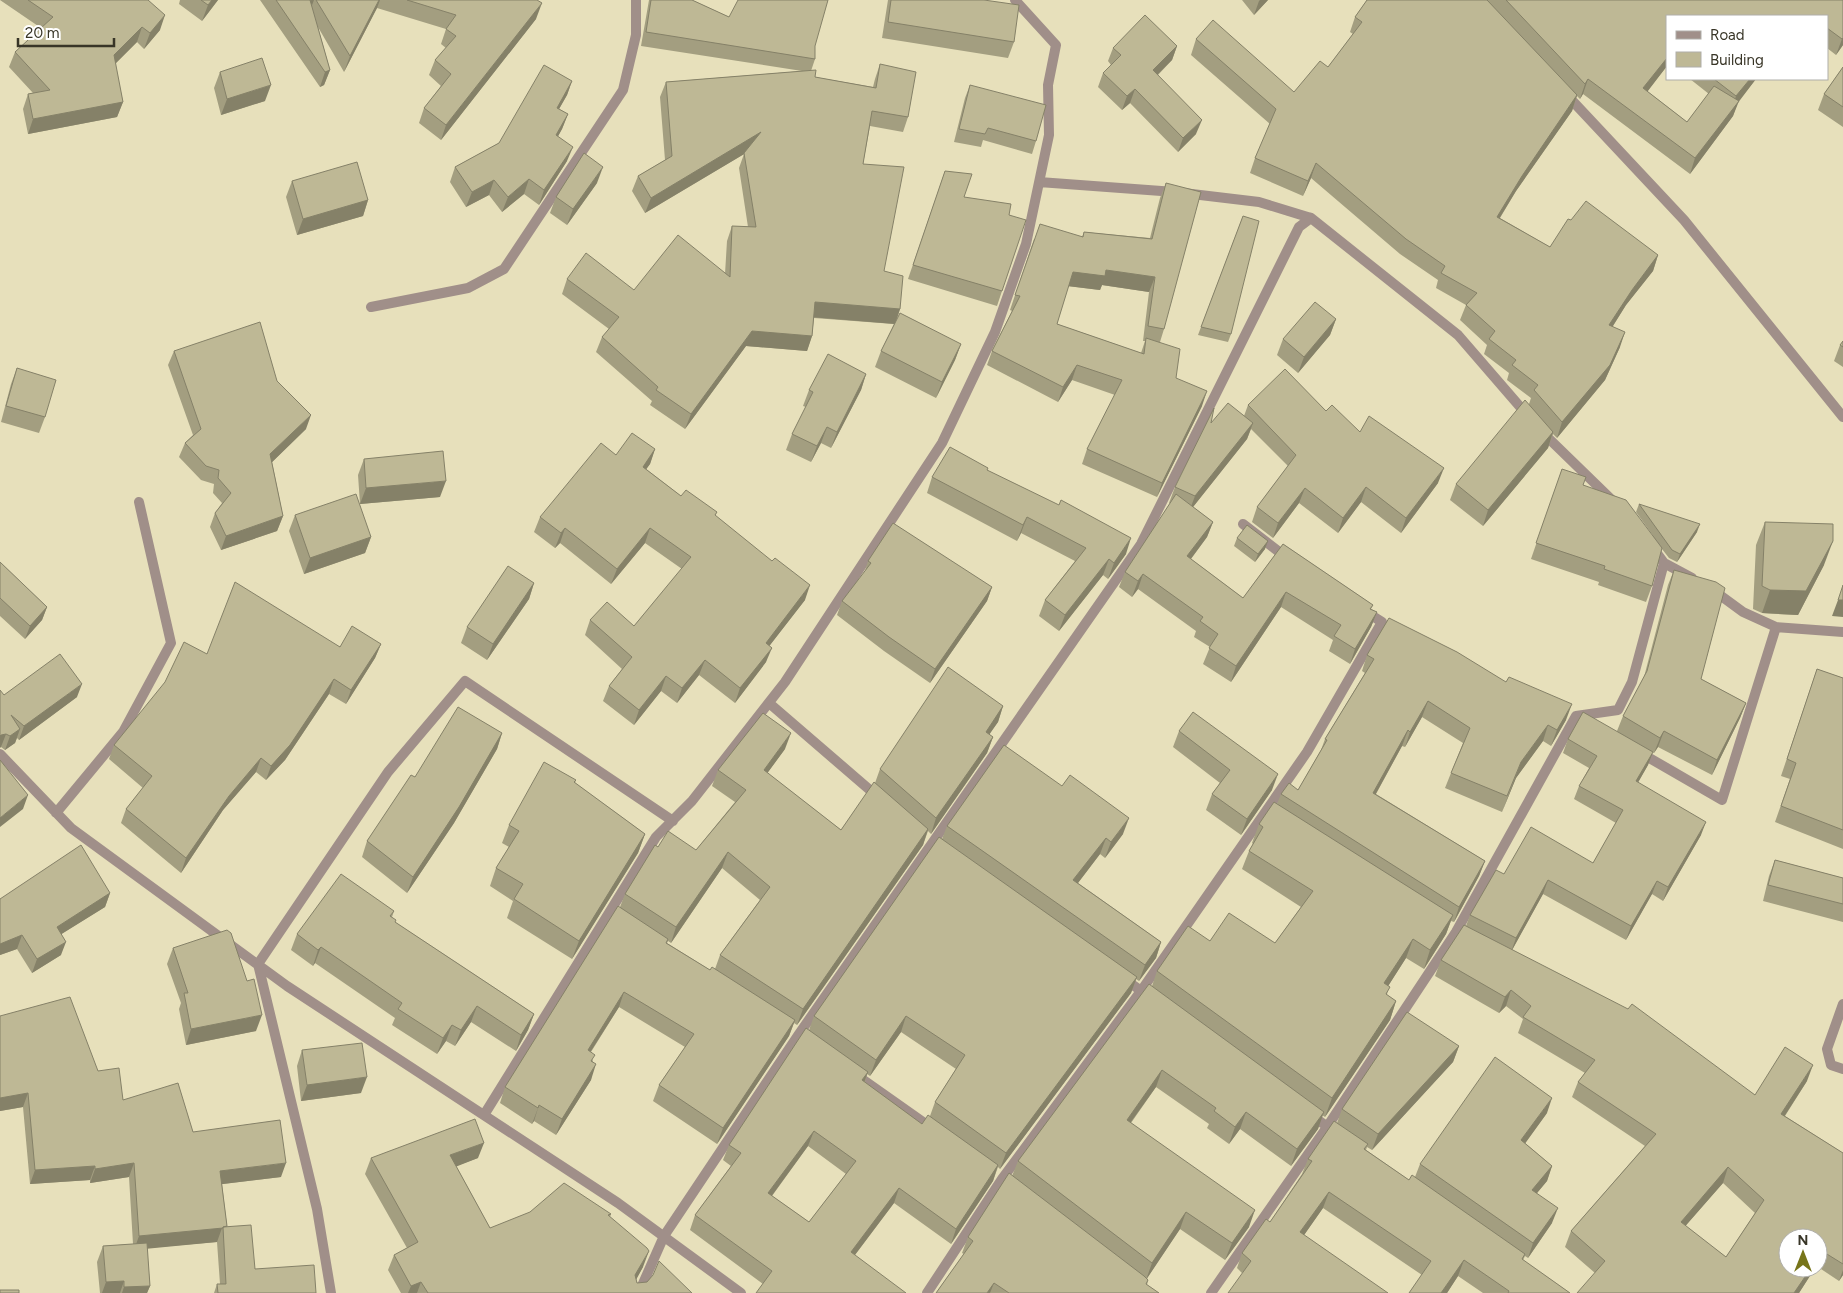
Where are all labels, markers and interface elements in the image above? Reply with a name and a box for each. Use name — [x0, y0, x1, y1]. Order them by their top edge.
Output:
scale bar — [18, 15, 114, 47]
legend — [1666, 15, 1828, 80]
text: 20 m — [25, 24, 59, 42]
text: Road — [1710, 26, 1745, 44]
text: Building — [1710, 51, 1764, 69]
north arrow — [1778, 1228, 1828, 1278]
text: N — [1798, 1232, 1808, 1249]

